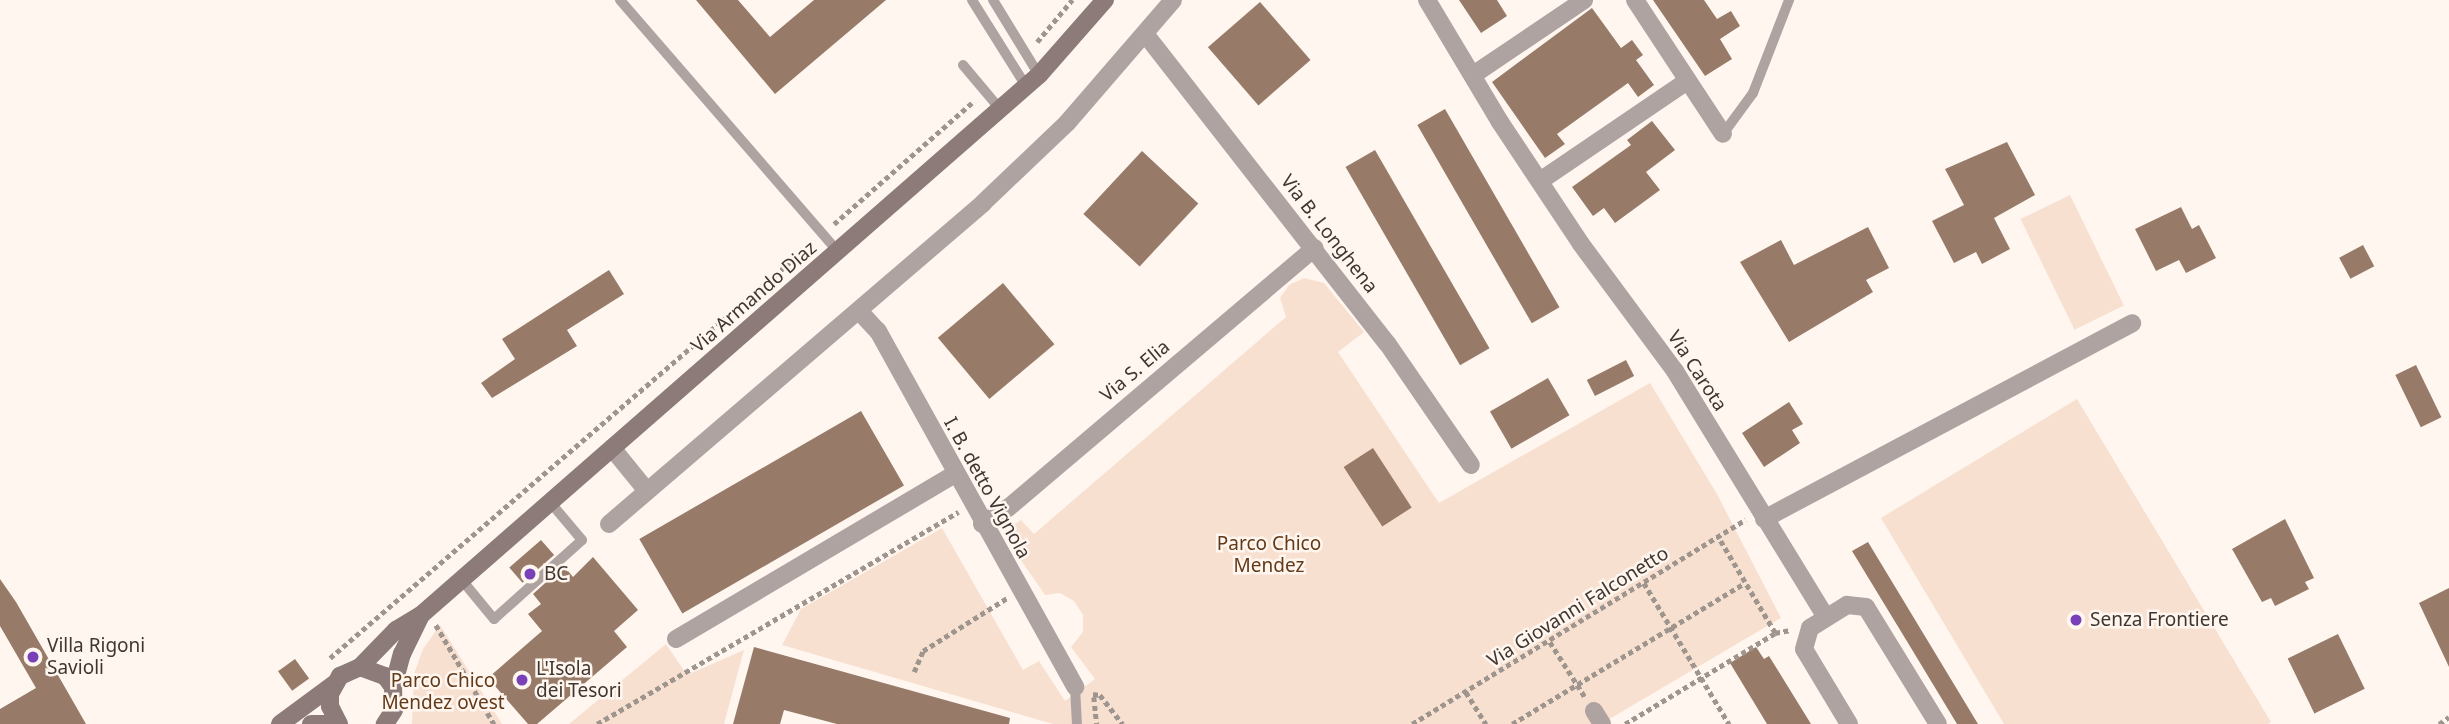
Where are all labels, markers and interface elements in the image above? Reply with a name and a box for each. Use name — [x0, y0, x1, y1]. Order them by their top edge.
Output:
street label: Via B. Longhena — [1276, 170, 1382, 298]
street label: Via Armando Diaz — [687, 236, 821, 358]
street label: Via Carota — [1663, 327, 1731, 415]
street label: Via S. Elia — [1096, 335, 1174, 407]
street label: I. B. detto Vignola — [939, 413, 1035, 563]
park label: Parco Chico Mendez — [1217, 533, 1321, 577]
street label: Via Giovanni Falconetto — [1483, 542, 1673, 672]
place label: BC — [544, 563, 568, 585]
marker: BC — [522, 566, 538, 582]
place label: Senza Frontiere — [2090, 609, 2229, 631]
marker: Senza Frontiere — [2068, 612, 2084, 628]
place label: Villa Rigoni Savioli — [47, 635, 145, 679]
marker: Villa Rigoni Savioli — [25, 649, 41, 665]
place label: L'Isola dei Tesori — [536, 658, 622, 702]
park label: Parco Chico Mendez ovest — [381, 670, 505, 714]
marker: L'Isola dei Tesori — [514, 672, 530, 688]

